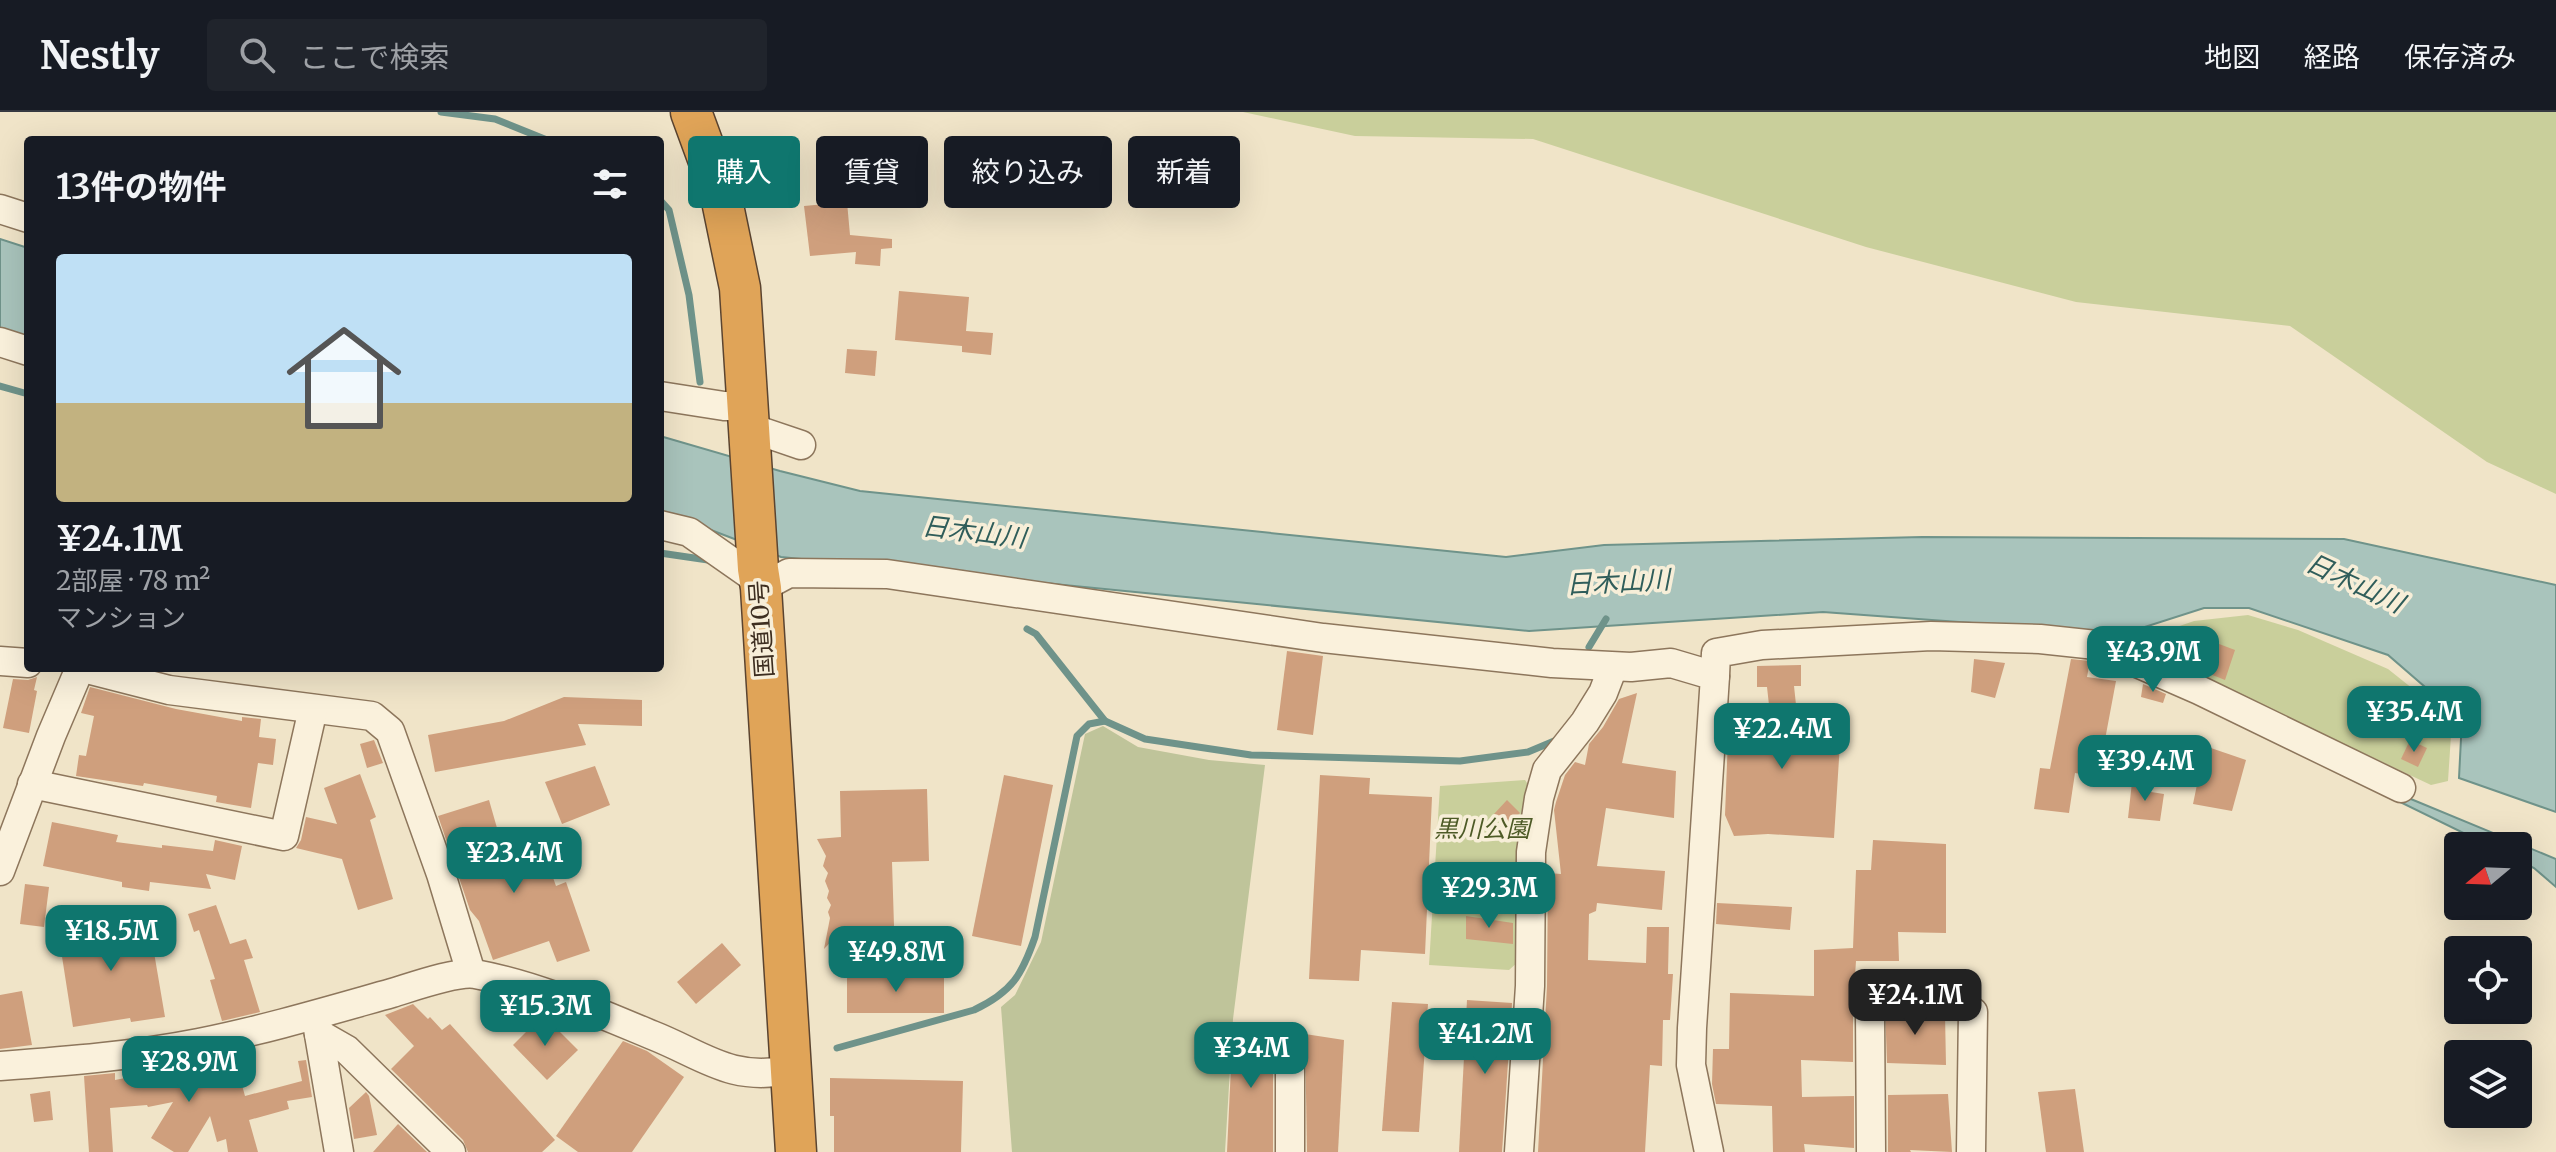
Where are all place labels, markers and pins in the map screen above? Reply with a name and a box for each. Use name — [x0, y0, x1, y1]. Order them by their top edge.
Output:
pin: ¥43.9M — [2088, 626, 2218, 694]
pin: ¥35.4M — [2349, 686, 2479, 754]
pin: ¥22.4M — [1717, 703, 1847, 771]
pin: ¥39.4M — [2080, 735, 2210, 803]
pin: ¥23.4M — [449, 827, 579, 895]
pin: ¥29.3M — [1424, 862, 1554, 930]
pin: ¥18.5M — [46, 905, 176, 973]
pin: ¥49.8M — [831, 926, 961, 994]
pin: ¥24.1M — [1850, 969, 1980, 1037]
pin: ¥15.3M — [480, 980, 610, 1048]
pin: ¥41.2M — [1420, 1008, 1550, 1076]
pin: ¥34M — [1204, 1022, 1298, 1090]
pin: ¥28.9M — [124, 1036, 254, 1104]

